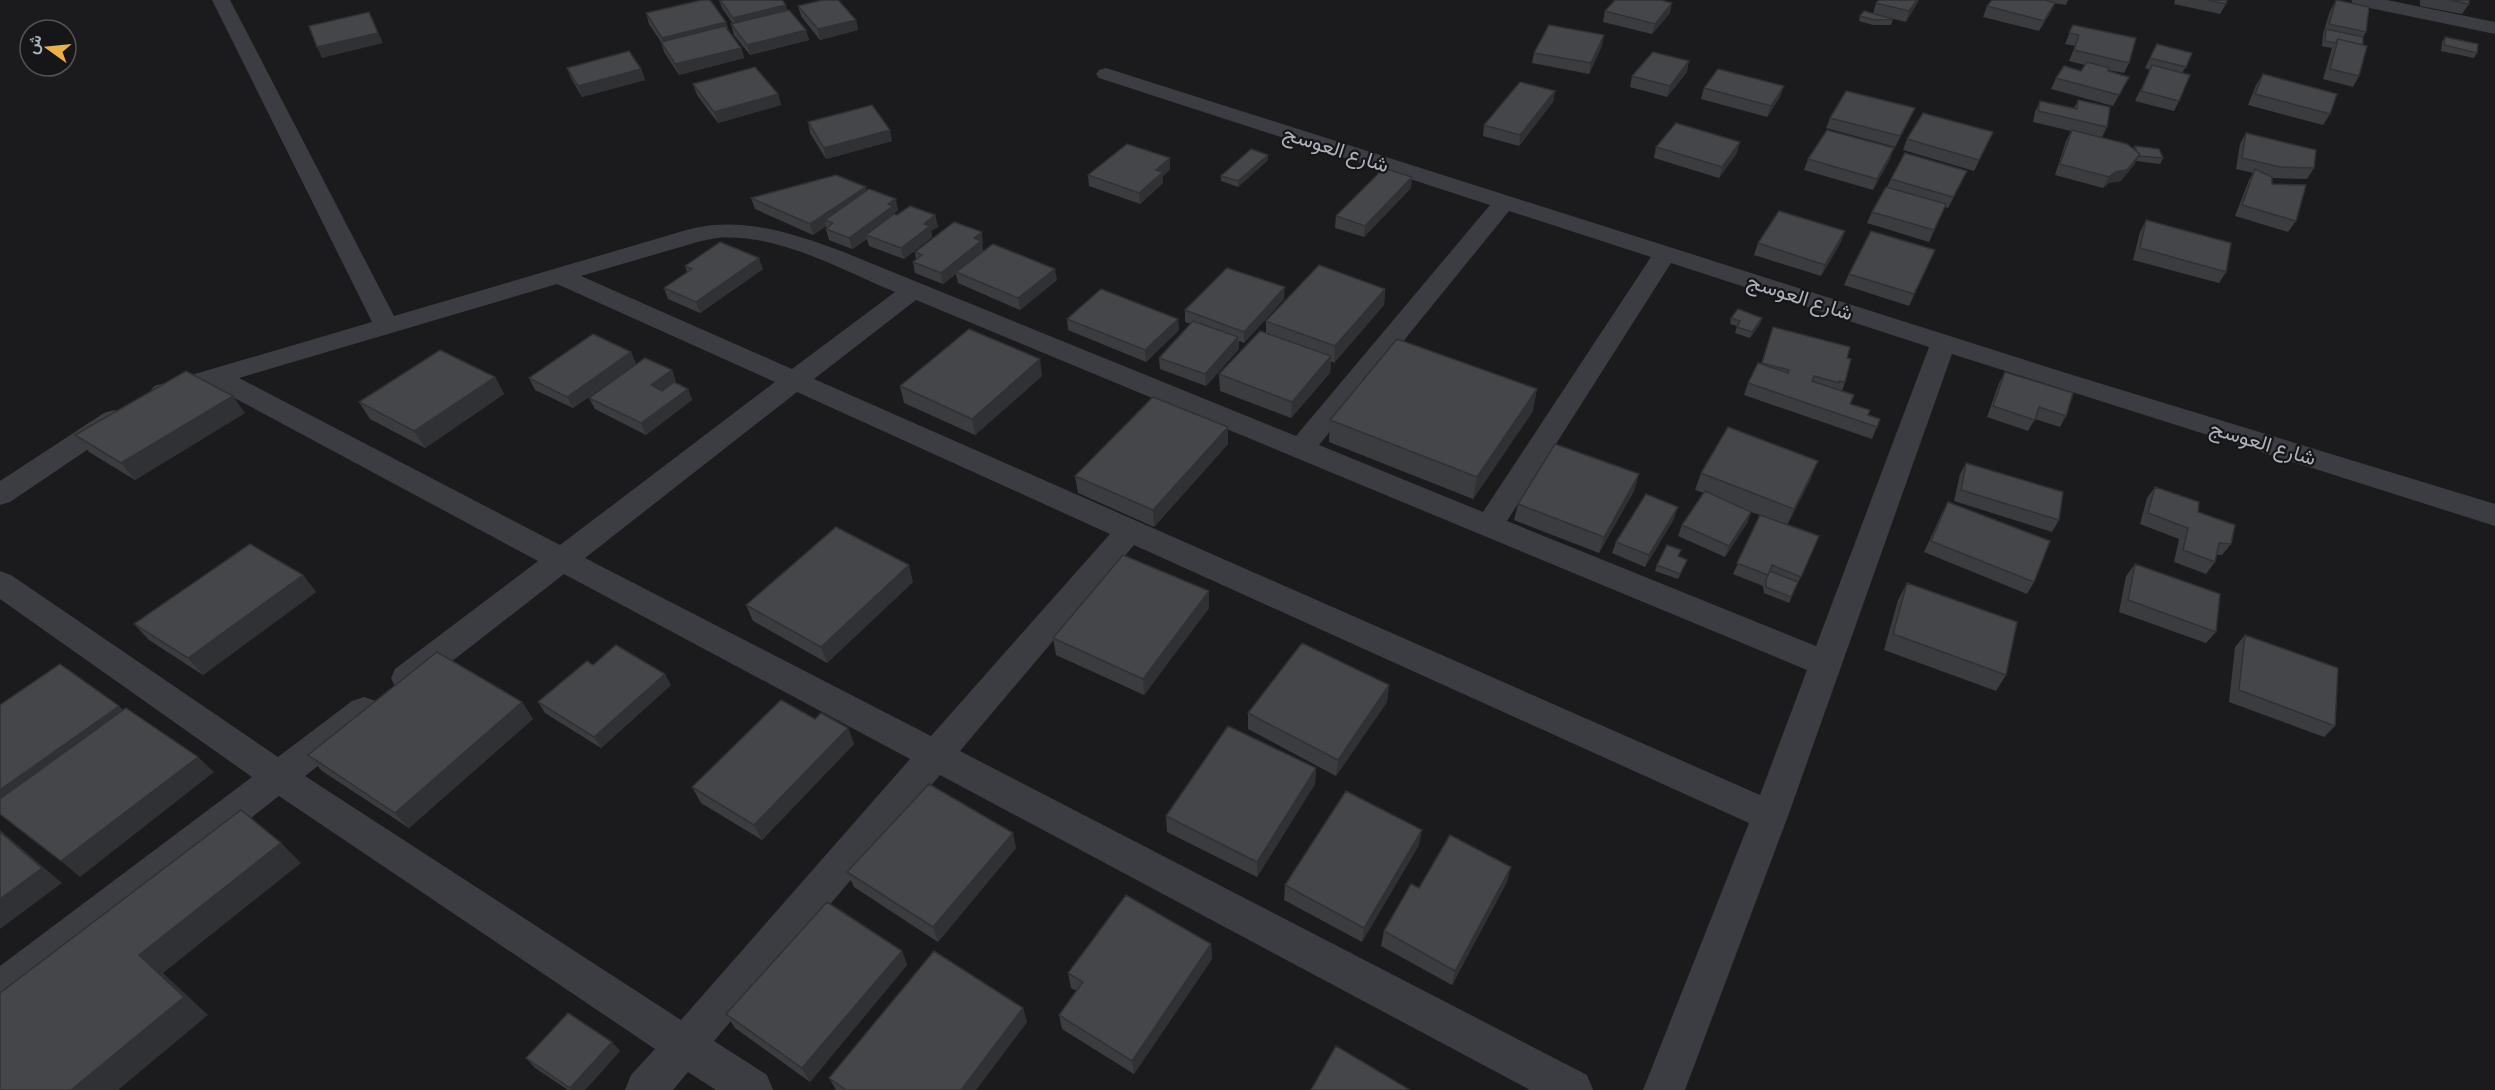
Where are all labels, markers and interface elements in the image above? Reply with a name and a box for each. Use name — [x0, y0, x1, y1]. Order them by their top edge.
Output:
north arrow — [18, 18, 78, 78]
text: ش — [21, 32, 46, 56]
street label: شارع العوسج — [1280, 119, 1392, 179]
street label: شارع العوسج — [1744, 267, 1856, 327]
street label: شارع العوسج — [2207, 414, 2319, 472]

